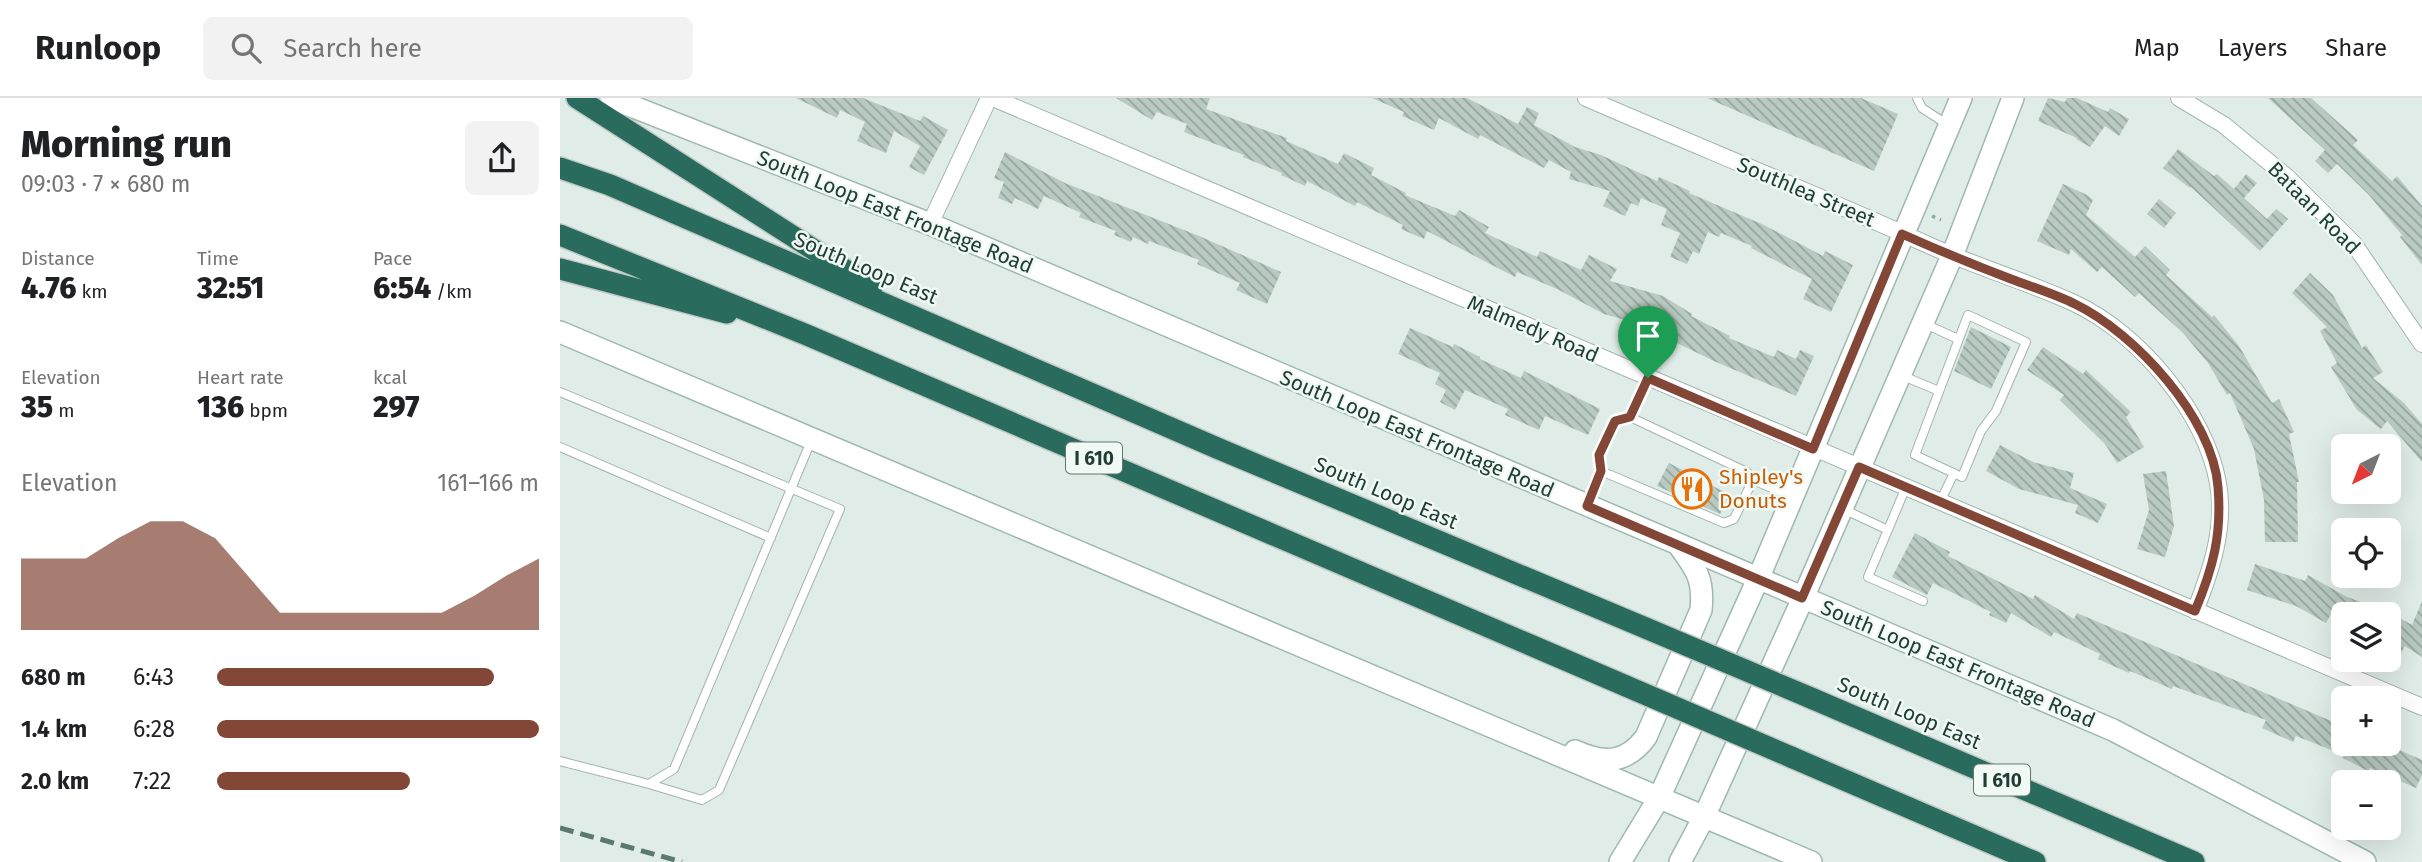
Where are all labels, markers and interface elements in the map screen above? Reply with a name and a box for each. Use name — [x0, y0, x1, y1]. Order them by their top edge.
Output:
search box — [203, 17, 693, 80]
text: Runloop — [35, 28, 161, 68]
icon: search — [227, 29, 265, 67]
text: Search here — [283, 33, 422, 64]
text: Map — [2134, 34, 2180, 62]
text: Layers — [2218, 34, 2287, 62]
text: Share — [2325, 34, 2387, 62]
text: Morning run — [21, 121, 232, 167]
button: share — [465, 121, 539, 195]
street label: South Loop East Frontage Road — [753, 145, 1037, 279]
street label: Southlea Street — [1733, 151, 1879, 233]
street label: Bataan Road — [2262, 156, 2366, 260]
text: 09:03 · 7 × 680 m — [21, 170, 190, 198]
street label: South Loop East — [790, 226, 942, 310]
text: Distance — [21, 247, 95, 270]
text: Time — [197, 247, 239, 270]
text: Pace — [373, 247, 412, 270]
text: 4.76 — [21, 270, 76, 306]
text: 32:51 — [197, 270, 264, 306]
text: 6:54 — [373, 270, 431, 306]
text: km — [76, 280, 107, 303]
text: /km — [431, 280, 472, 303]
street label: Malmedy Road — [1463, 290, 1603, 368]
pin — [1618, 306, 1678, 378]
icon: arrive — [1629, 317, 1667, 355]
street label: South Loop East Frontage Road — [1276, 365, 1558, 503]
text: Elevation — [21, 366, 101, 389]
text: Heart rate — [197, 366, 284, 389]
text: kcal — [373, 366, 407, 389]
text: 35 — [21, 389, 53, 425]
text: 136 — [197, 389, 244, 425]
text: 297 — [373, 389, 419, 425]
text: m — [53, 399, 75, 422]
text: bpm — [244, 399, 288, 422]
north arrow — [2331, 434, 2401, 504]
map controls — [2331, 434, 2401, 840]
road number: I 610 — [1066, 442, 1122, 474]
street label: South Loop East — [1310, 451, 1462, 535]
place label: Shipley's Donuts — [1719, 464, 1803, 514]
restaurant icon: Shipley's Donuts — [1671, 468, 1713, 510]
text: Elevation — [21, 469, 117, 497]
text: 161–166 m — [437, 469, 539, 497]
button: locate — [2331, 518, 2401, 588]
street label: South Loop East Frontage Road — [1817, 595, 2099, 733]
button: layers — [2331, 602, 2401, 672]
text: 680 m — [21, 663, 86, 691]
text: 6:43 — [133, 663, 174, 691]
street label: South Loop East — [1833, 671, 1985, 755]
button: + — [2331, 686, 2401, 756]
text: 1.4 km — [21, 715, 87, 743]
text: 6:28 — [133, 715, 175, 743]
road number: I 610 — [1974, 764, 2030, 796]
text: 2.0 km — [21, 767, 89, 795]
text: 7:22 — [133, 767, 172, 795]
button: − — [2331, 770, 2401, 840]

